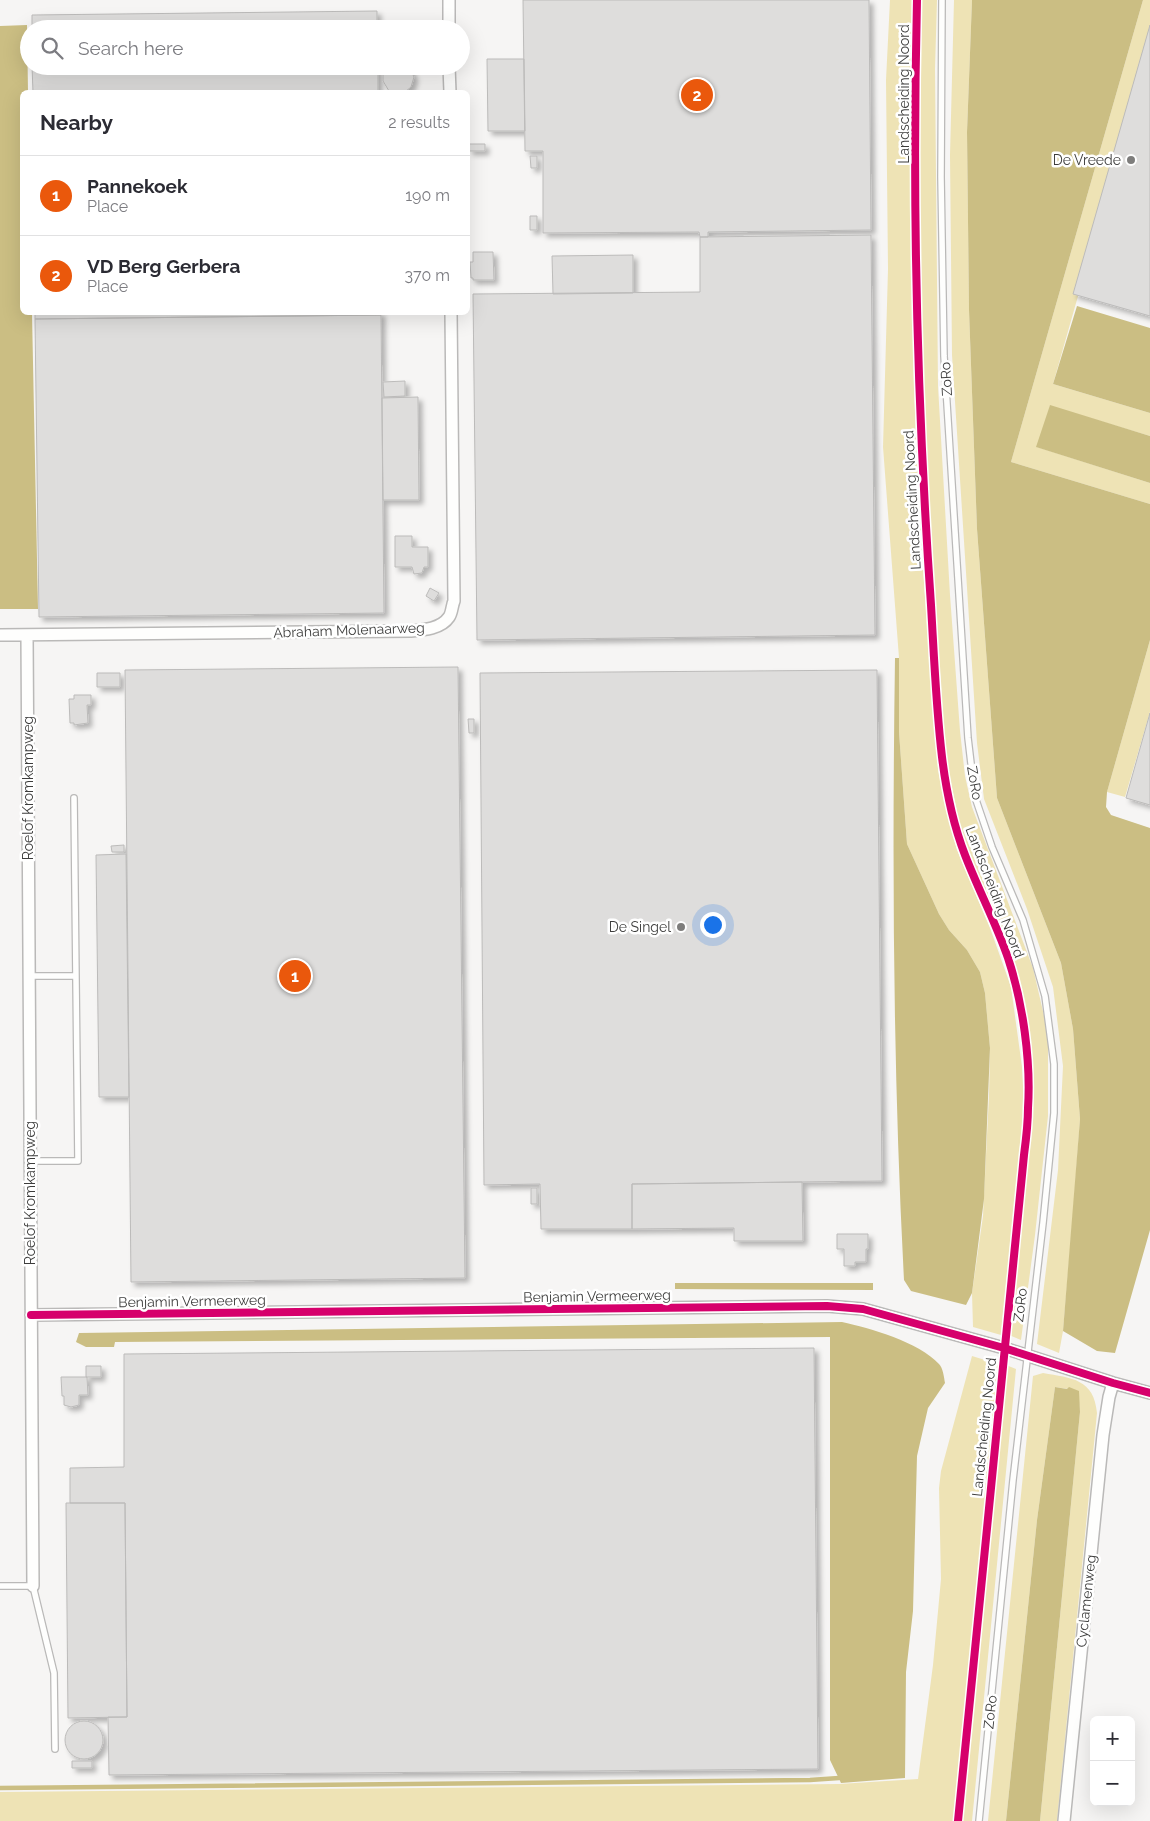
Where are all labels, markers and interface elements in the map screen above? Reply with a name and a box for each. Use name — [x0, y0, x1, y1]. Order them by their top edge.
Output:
search box — [20, 20, 470, 75]
street label: Landscheiding Noord — [896, 24, 912, 164]
icon: search — [38, 34, 66, 62]
text: Search here — [78, 37, 184, 59]
pin: 2 — [681, 76, 713, 114]
text: Nearby — [40, 110, 113, 135]
text: 2 results — [388, 113, 450, 132]
place label: De Vreede — [1053, 152, 1121, 168]
marker: De Vreede — [1125, 154, 1137, 166]
text: Pannekoek — [87, 175, 188, 197]
text: 1 — [52, 186, 60, 205]
text: 190 m — [405, 186, 450, 205]
text: Place — [87, 197, 128, 216]
text: VD Berg Gerbera — [87, 255, 240, 277]
text: 2 — [51, 266, 61, 285]
text: 370 m — [404, 266, 450, 285]
text: Place — [87, 277, 128, 296]
street label: ZoRo — [937, 362, 955, 396]
street label: Landscheiding Noord — [900, 430, 924, 570]
street label: Abraham Molenaarweg — [273, 619, 425, 641]
street label: Roelof Kromkampweg — [20, 716, 36, 860]
street label: ZoRo — [964, 765, 986, 801]
street label: Landscheiding Noord — [963, 824, 1027, 960]
your location — [700, 912, 726, 938]
place label: De Singel — [609, 919, 671, 935]
marker: De Singel — [675, 921, 687, 933]
pin: 1 — [279, 957, 311, 995]
street label: Roelof Kromkampweg — [22, 1121, 38, 1265]
street label: Benjamin Vermeerweg — [523, 1287, 671, 1305]
street label: ZoRo — [1010, 1287, 1030, 1323]
street label: Benjamin Vermeerweg — [118, 1292, 266, 1310]
street label: Landscheiding Noord — [969, 1357, 999, 1497]
street label: Cyclamenweg — [1073, 1554, 1099, 1648]
street label: ZoRo — [980, 1694, 1000, 1730]
map controls — [1090, 1716, 1135, 1806]
button: + — [1090, 1716, 1135, 1761]
button: − — [1090, 1761, 1135, 1806]

